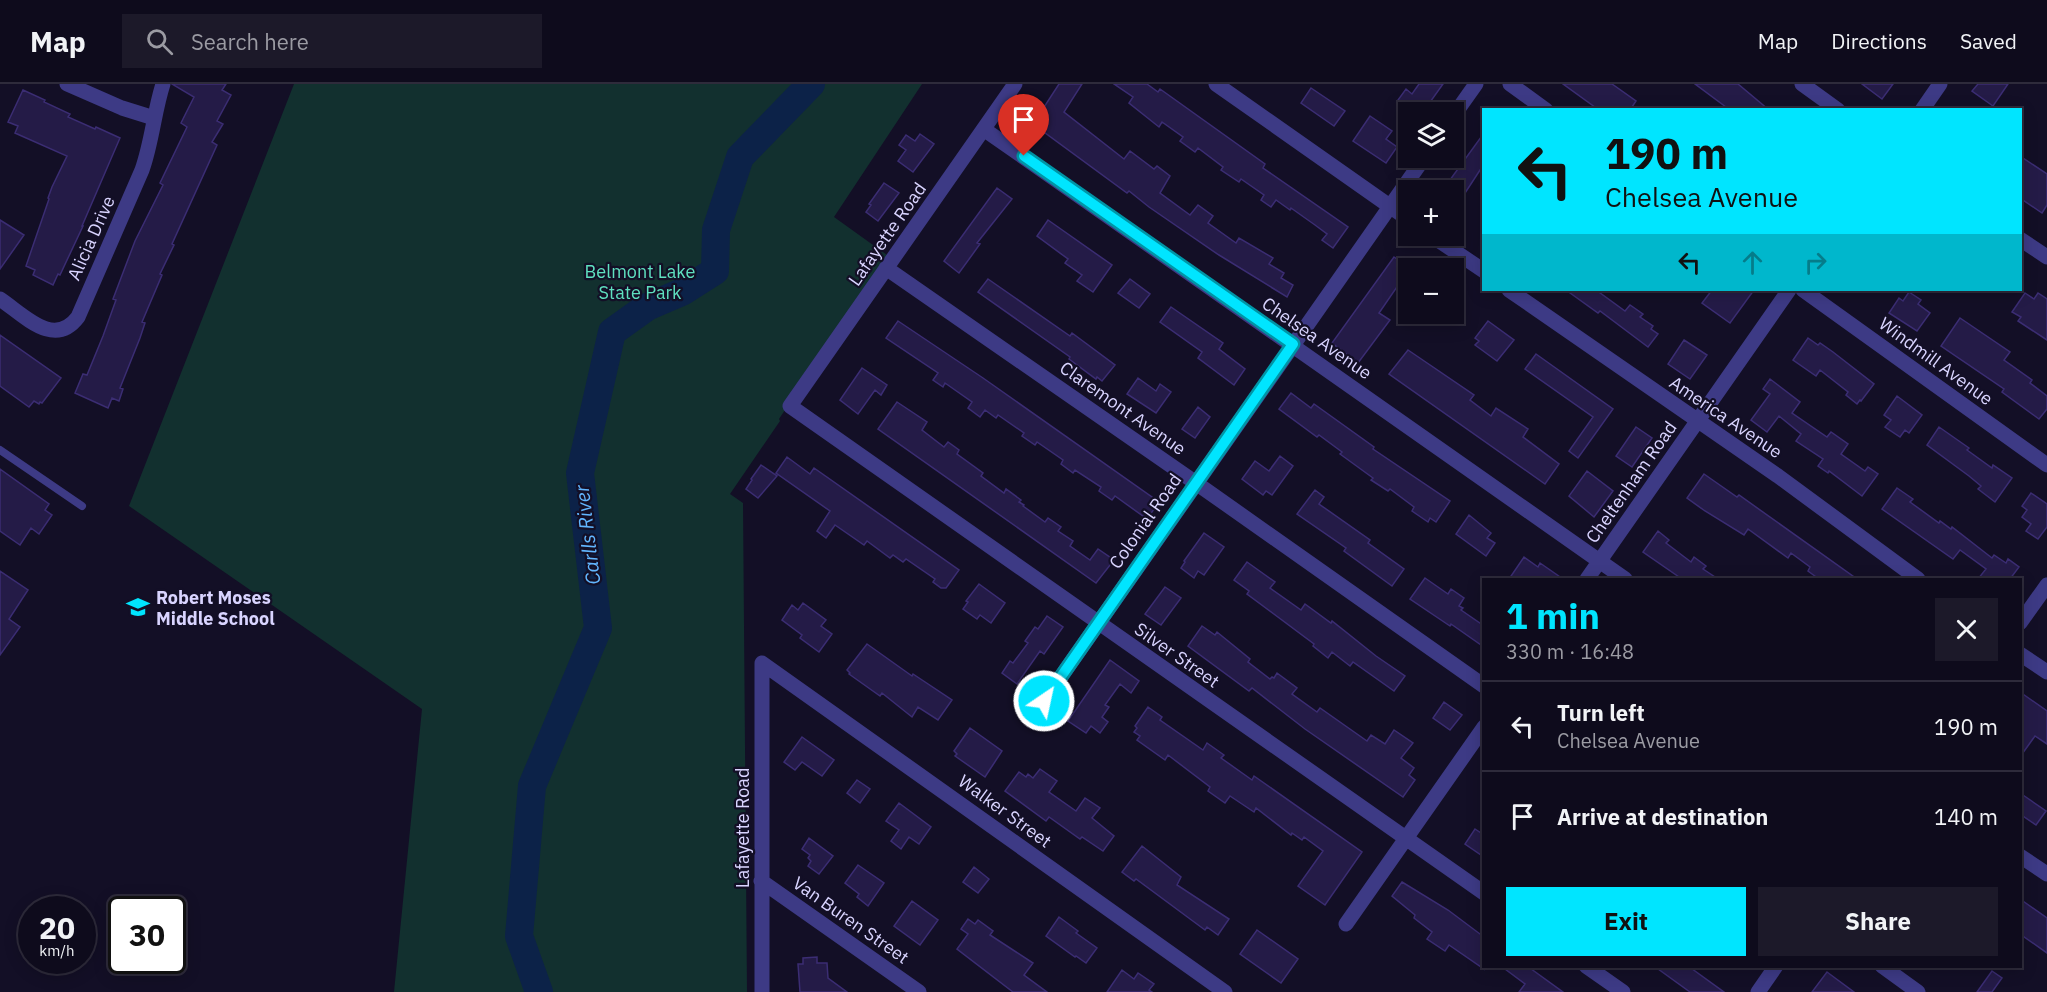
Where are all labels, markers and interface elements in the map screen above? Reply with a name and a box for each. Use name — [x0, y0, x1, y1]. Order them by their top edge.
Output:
search box — [122, 14, 542, 68]
text: Map — [30, 23, 86, 60]
icon: search — [143, 25, 176, 58]
text: Search here — [191, 27, 309, 56]
text: Map — [1758, 27, 1798, 55]
text: Directions — [1831, 27, 1927, 55]
text: Saved — [1960, 27, 2017, 55]
pin — [998, 94, 1049, 156]
map controls — [1398, 102, 1464, 324]
button: layers — [1398, 102, 1464, 168]
icon: arrive — [1007, 103, 1040, 136]
text: 190 m — [1605, 126, 1728, 181]
icon: left — [1506, 132, 1584, 210]
street label: Lafayette Road — [843, 178, 931, 290]
text: Chelsea Avenue — [1605, 179, 1798, 214]
button: + — [1398, 180, 1464, 246]
street label: Alicia Drive — [62, 192, 120, 284]
icon: left — [1673, 246, 1706, 279]
icon: ahead — [1736, 246, 1769, 279]
icon: right — [1799, 246, 1832, 279]
button: − — [1398, 258, 1464, 324]
park label: Belmont Lake State Park — [585, 260, 696, 304]
street label: Chelsea Avenue — [1258, 292, 1376, 384]
street label: Windmill Avenue — [1874, 312, 1998, 410]
street label: Claremont Avenue — [1055, 356, 1191, 460]
street label: America Avenue — [1665, 371, 1787, 463]
street label: Cheltenham Road — [1580, 417, 1682, 547]
street label: Colonial Road — [1104, 469, 1186, 573]
water label: Carlls River — [567, 483, 607, 586]
place label: Robert Moses Middle School — [156, 586, 275, 630]
text: 1 min — [1506, 592, 1600, 639]
school or university icon: Robert Moses Middle School — [125, 594, 151, 620]
button: close — [1935, 598, 1998, 661]
street label: Silver Street — [1130, 617, 1224, 693]
text: 330 m · 16:48 — [1506, 638, 1634, 665]
position arrow — [1012, 669, 1076, 733]
text: Turn left — [1557, 698, 1645, 727]
icon: left — [1506, 710, 1539, 743]
text: 190 m — [1934, 712, 1998, 741]
text: Chelsea Avenue — [1557, 727, 1700, 754]
street label: Lafayette Road — [731, 768, 754, 888]
street label: Walker Street — [954, 769, 1056, 853]
icon: arrive — [1506, 800, 1539, 833]
text: Arrive at destination — [1557, 802, 1768, 831]
text: 140 m — [1934, 802, 1998, 831]
street label: Van Buren Street — [788, 871, 914, 969]
button: Exit — [1506, 887, 1746, 956]
button: Share — [1758, 887, 1998, 956]
speed limit sign: 30 — [108, 896, 186, 974]
text: 20 — [39, 908, 75, 947]
text: km/h — [39, 941, 75, 960]

